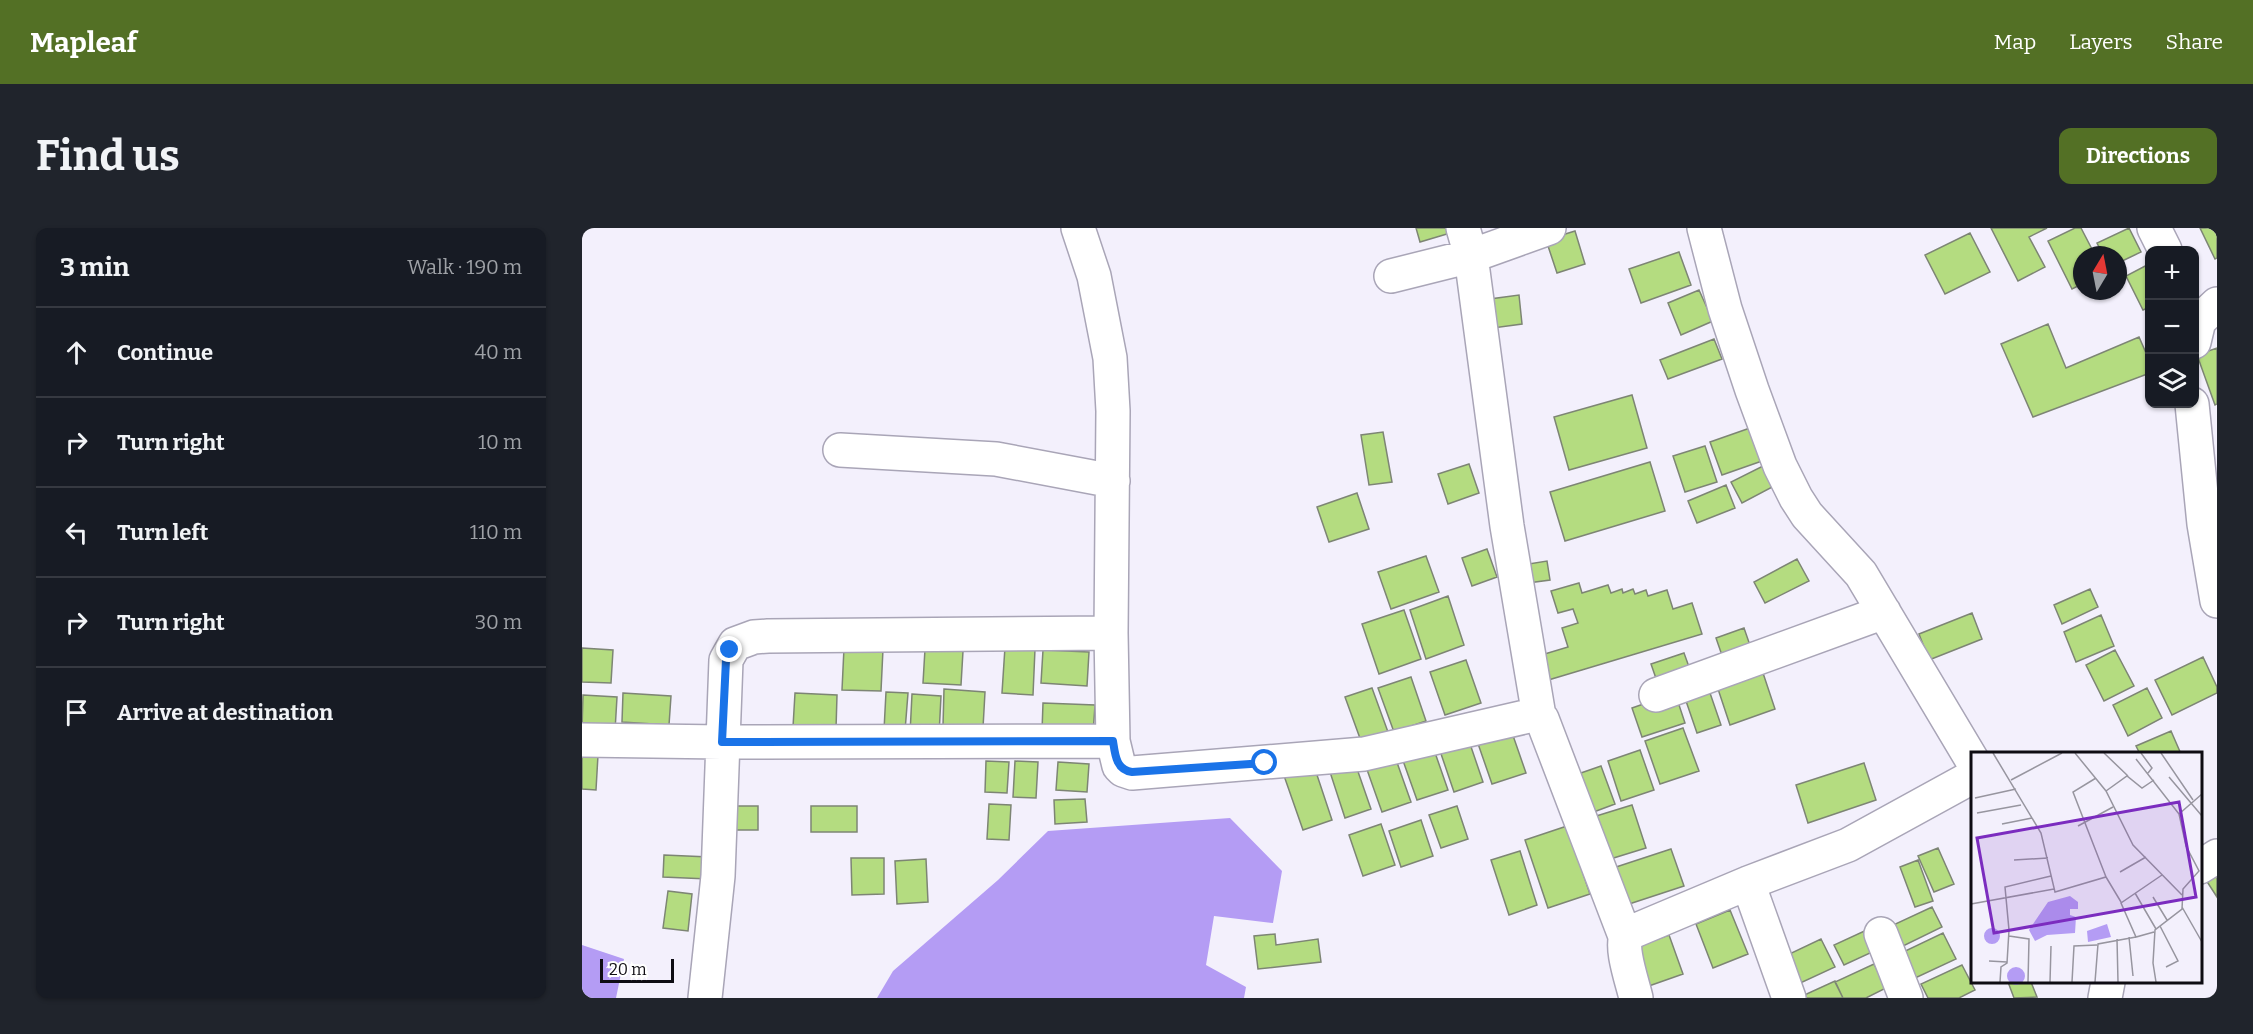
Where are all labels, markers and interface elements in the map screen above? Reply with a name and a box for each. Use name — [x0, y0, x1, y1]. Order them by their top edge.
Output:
text: Mapleaf — [30, 26, 137, 59]
text: Map — [1994, 29, 2036, 55]
text: Layers — [2069, 29, 2133, 55]
text: Share — [2166, 29, 2223, 55]
button: Directions — [2059, 128, 2217, 184]
text: Find us — [36, 131, 180, 181]
north arrow — [2073, 246, 2127, 300]
map controls — [2145, 246, 2199, 408]
button: + — [2145, 246, 2199, 300]
text: 3 min — [60, 252, 129, 283]
text: Walk · 190 m — [407, 255, 522, 279]
button: − — [2145, 300, 2199, 354]
icon: ahead — [60, 336, 93, 369]
text: Continue — [117, 339, 213, 366]
text: 40 m — [474, 340, 522, 364]
button: layers — [2145, 354, 2199, 408]
icon: right — [60, 426, 93, 459]
text: Turn right — [117, 429, 225, 456]
text: 10 m — [478, 430, 522, 454]
icon: left — [60, 516, 93, 549]
text: Turn left — [117, 519, 209, 546]
text: 110 m — [470, 520, 522, 544]
icon: right — [60, 606, 93, 639]
text: Turn right — [117, 609, 225, 636]
text: 30 m — [475, 610, 522, 634]
route end — [716, 636, 742, 662]
icon: arrive — [60, 696, 93, 729]
text: Arrive at destination — [117, 699, 333, 726]
route start — [1251, 749, 1277, 775]
inset map — [1971, 752, 2202, 983]
scale bar — [600, 956, 674, 984]
text: 20 m — [609, 960, 646, 979]

